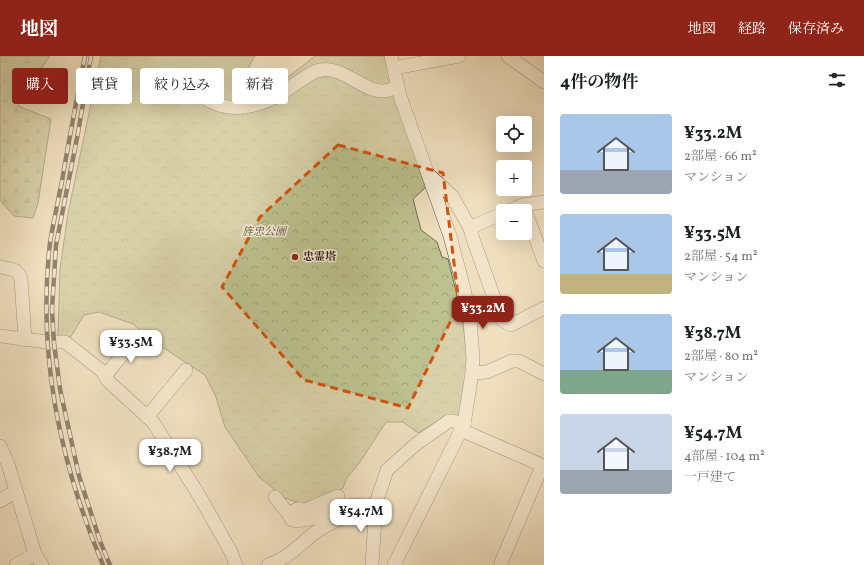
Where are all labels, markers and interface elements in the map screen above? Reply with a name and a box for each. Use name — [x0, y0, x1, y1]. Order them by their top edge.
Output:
text: 地図 — [20, 17, 58, 43]
text: 地図 — [688, 20, 716, 39]
text: 経路 — [738, 20, 766, 39]
text: 保存済み — [788, 20, 844, 39]
chip: 購入 — [12, 68, 68, 104]
chip: 賃貸 — [76, 68, 132, 104]
chip: 絞り込み — [140, 68, 224, 104]
chip: 新着 — [232, 68, 288, 104]
icon: filters — [826, 69, 848, 91]
text: 4件の物件 — [560, 71, 638, 94]
map controls — [496, 116, 532, 240]
button: locate — [496, 116, 532, 152]
text: ¥33.2M — [684, 122, 742, 145]
icon: home — [592, 130, 640, 178]
text: 2部屋 · 66 m² — [684, 148, 757, 166]
button: + — [496, 160, 532, 196]
text: マンション — [684, 169, 748, 187]
button: − — [496, 204, 532, 240]
text: ¥33.5M — [684, 222, 741, 245]
park label: 旌忠公園 — [242, 225, 288, 240]
icon: home — [592, 230, 640, 278]
text: 2部屋 · 54 m² — [684, 248, 758, 266]
place label: 忠霊塔 — [303, 250, 337, 265]
marker: 忠霊塔 — [290, 252, 300, 262]
text: マンション — [684, 269, 748, 287]
pin: ¥33.2M — [450, 296, 516, 330]
text: ¥33.2M — [461, 300, 505, 318]
text: ¥38.7M — [684, 322, 741, 345]
pin: ¥33.5M — [98, 330, 164, 364]
icon: home — [592, 330, 640, 378]
text: ¥33.5M — [109, 334, 153, 352]
text: 2部屋 · 80 m² — [684, 348, 758, 366]
text: マンション — [684, 369, 748, 387]
text: ¥54.7M — [684, 422, 742, 445]
icon: home — [592, 430, 640, 478]
pin: ¥38.7M — [137, 439, 203, 473]
text: ¥38.7M — [148, 443, 192, 461]
text: 4部屋 · 104 m² — [684, 448, 765, 466]
text: 一戸建て — [684, 469, 736, 487]
pin: ¥54.7M — [328, 499, 394, 533]
text: ¥54.7M — [339, 503, 383, 521]

